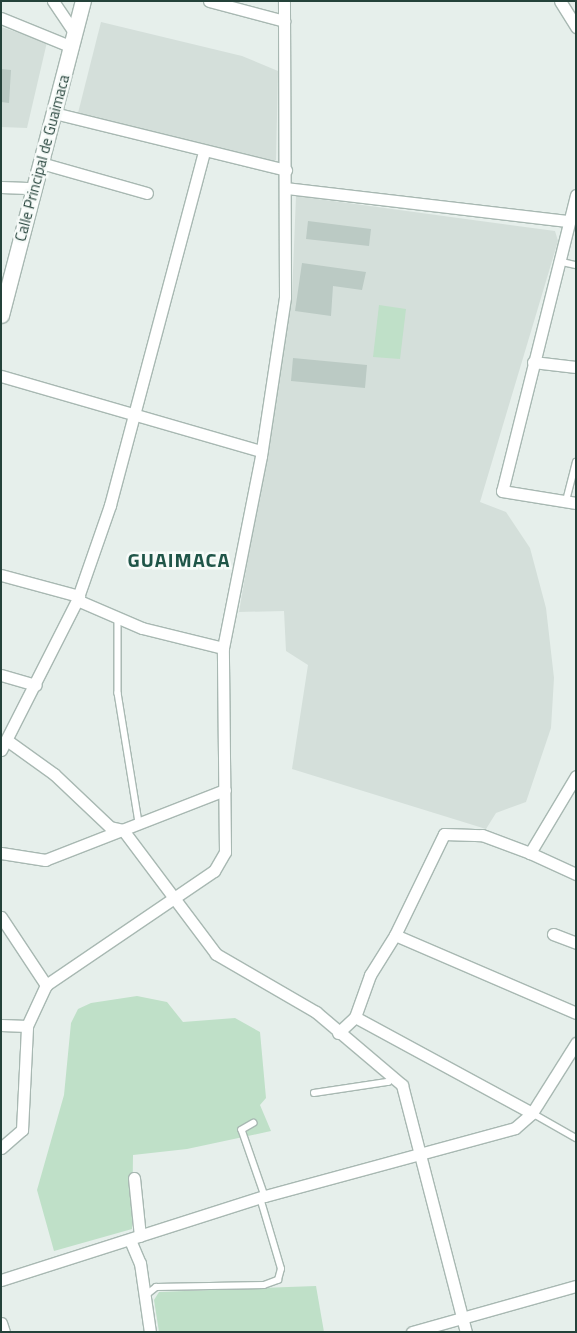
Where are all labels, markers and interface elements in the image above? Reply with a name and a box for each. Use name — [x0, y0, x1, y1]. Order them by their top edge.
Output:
street label: Calle Principal de Guaimaca — [11, 73, 73, 243]
district label: GUAIMACA — [127, 547, 231, 571]

